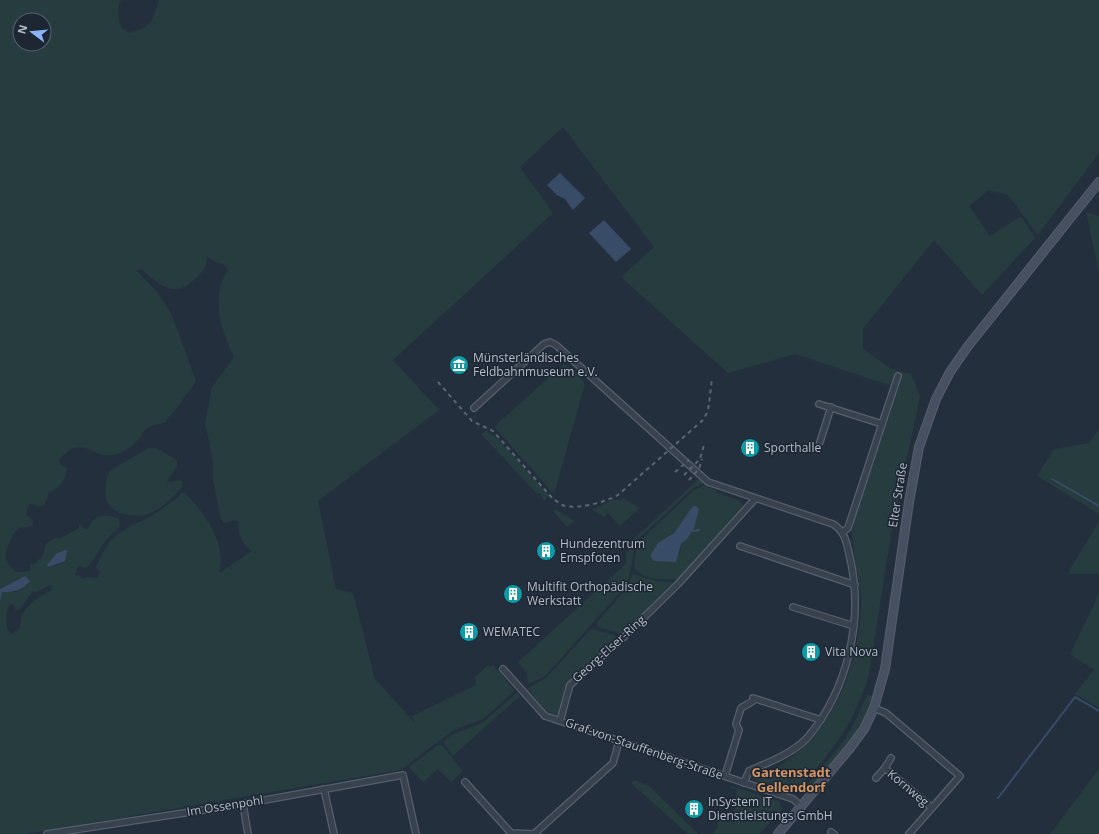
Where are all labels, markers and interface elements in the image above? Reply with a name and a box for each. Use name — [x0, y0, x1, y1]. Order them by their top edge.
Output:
north arrow — [12, 12, 52, 52]
text: N — [13, 23, 30, 35]
place label: Münsterländisches Feldbahnmuseum e.V. — [473, 349, 598, 380]
museum icon: Münsterländisches Feldbahnmuseum e.V. — [448, 354, 470, 376]
building icon: Sporthalle — [739, 437, 761, 459]
place label: Sporthalle — [764, 439, 821, 456]
street label: Elter Straße — [884, 461, 911, 529]
place label: Hundezentrum Emspfoten — [560, 535, 645, 566]
building icon: Hundezentrum Emspfoten — [535, 540, 557, 562]
place label: Multifit Orthopädische Werkstatt — [527, 578, 653, 609]
building icon: Multifit Orthopädische Werkstatt — [502, 583, 524, 605]
street label: Georg-Elser-Ring — [568, 611, 649, 686]
building icon: WEMATEC — [458, 621, 480, 643]
place label: WEMATEC — [483, 623, 540, 640]
building icon: Vita Nova — [800, 641, 822, 663]
place label: Vita Nova — [825, 643, 878, 660]
street label: Graf-von-Stauffenberg-Straße — [563, 714, 726, 784]
district label: Gartenstadt Gellendorf — [752, 763, 831, 796]
street label: Kornweg — [884, 765, 933, 810]
street label: Im Ossenpohl — [185, 791, 264, 820]
place label: InSystem IT Dienstleistungs GmbH — [708, 793, 833, 824]
building icon: InSystem IT Dienstleistungs GmbH — [683, 798, 705, 820]

